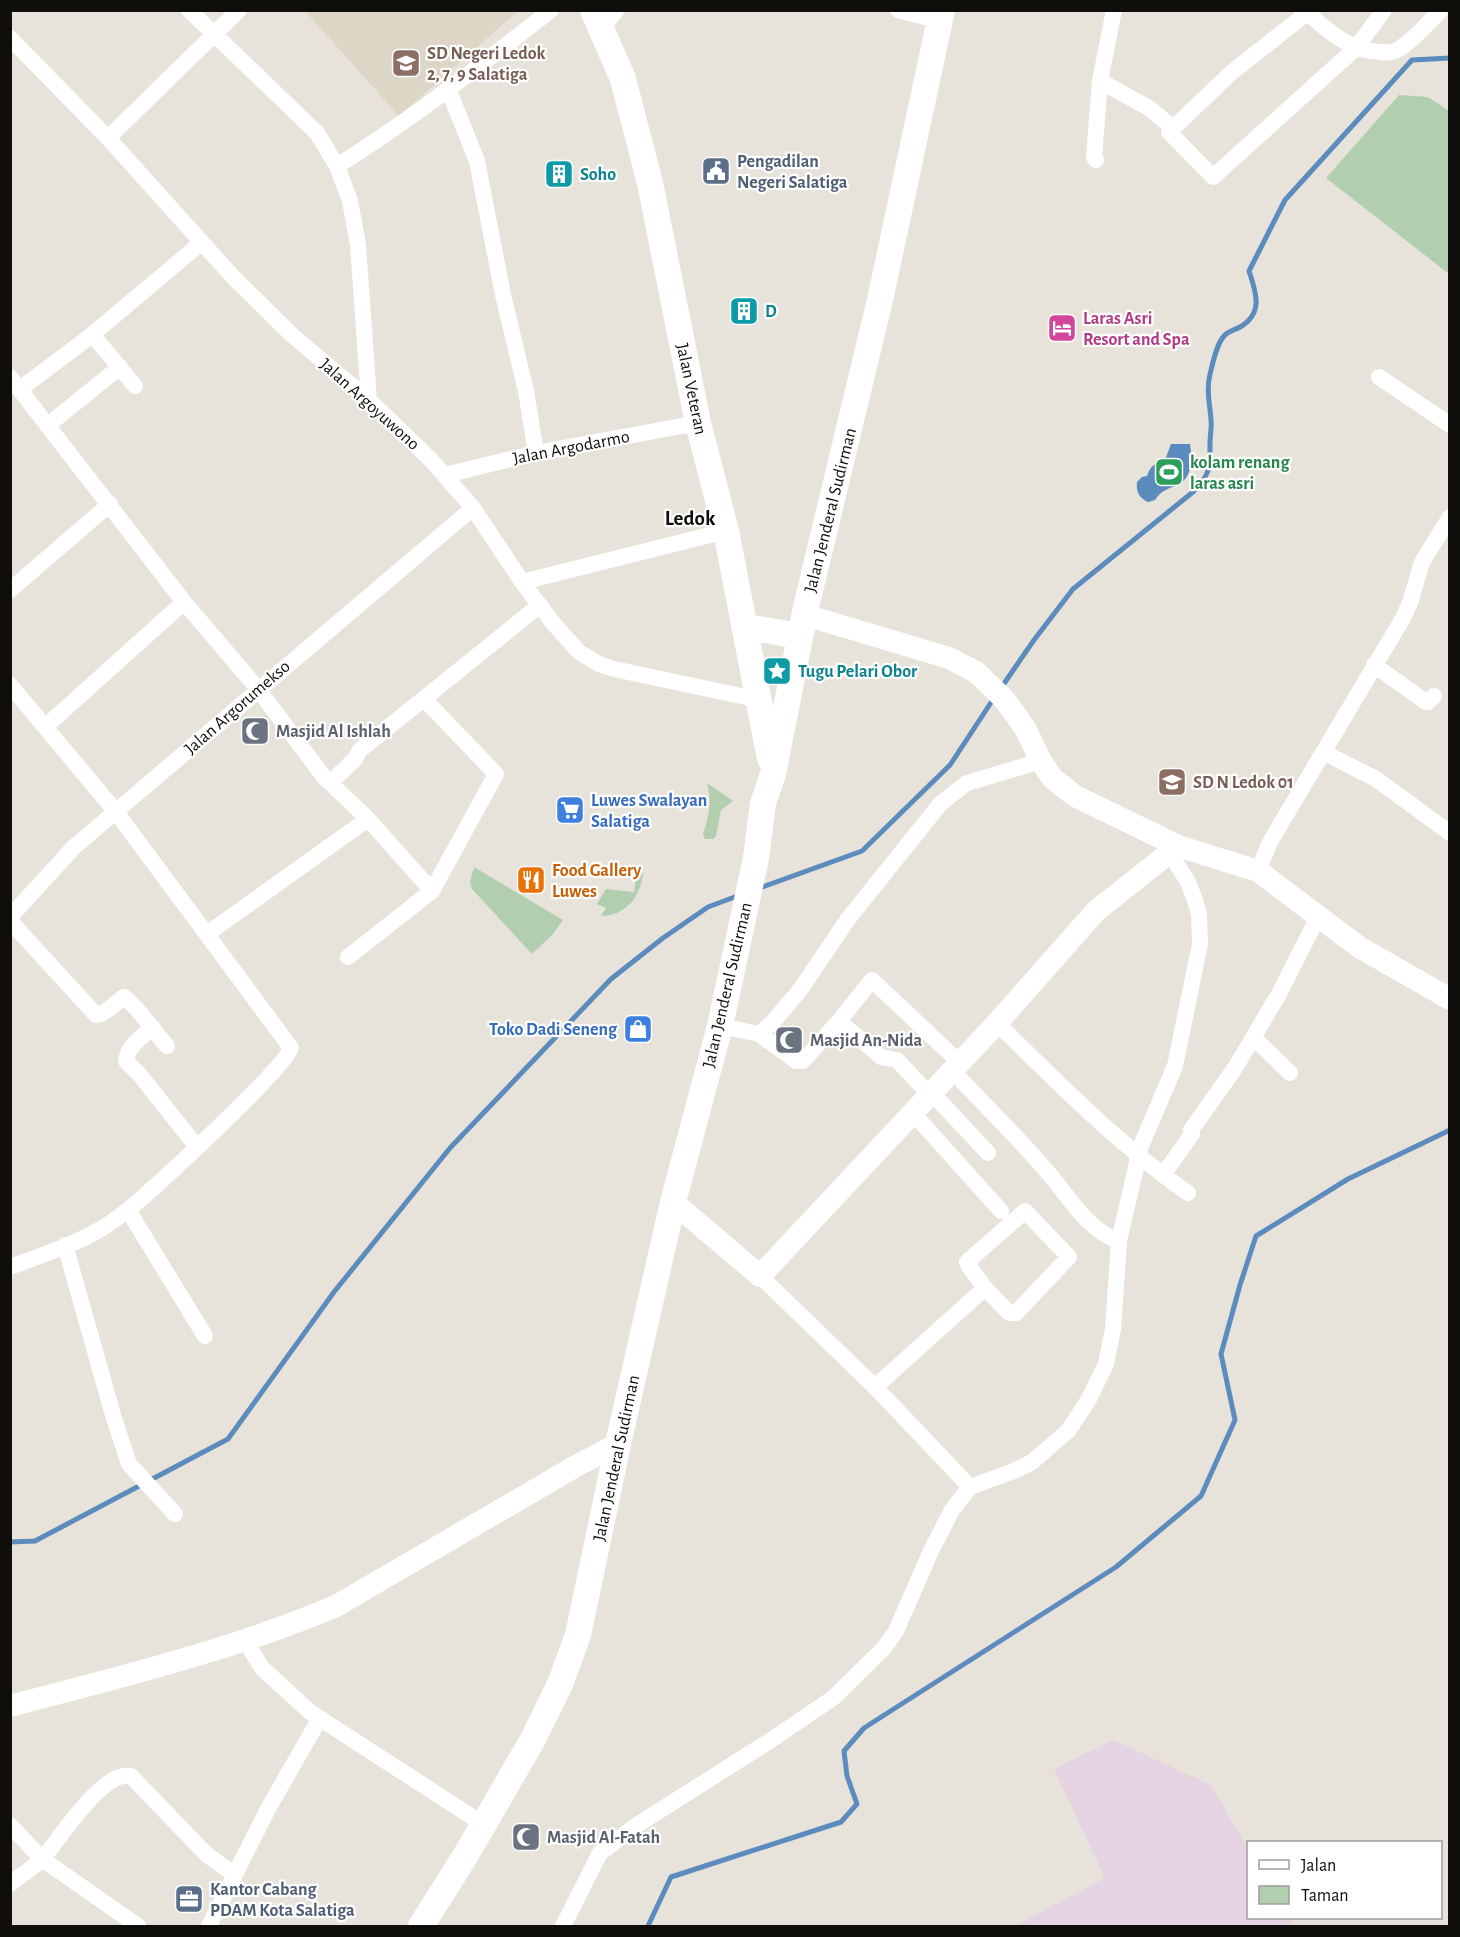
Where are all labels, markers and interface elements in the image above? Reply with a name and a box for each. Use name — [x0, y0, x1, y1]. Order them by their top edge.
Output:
place label: SD Negeri Ledok 2, 7, 9 Salatiga — [427, 45, 546, 84]
school or university icon: SD Negeri Ledok 2, 7, 9 Salatiga — [390, 47, 422, 79]
place label: Pengadilan Negeri Salatiga — [737, 153, 848, 192]
public building icon: Pengadilan Negeri Salatiga — [700, 155, 732, 187]
building icon: Soho — [543, 158, 575, 190]
place label: Soho — [580, 166, 616, 184]
building icon: D — [728, 295, 760, 327]
place label: D — [765, 303, 777, 321]
place label: Laras Asri Resort and Spa — [1083, 310, 1190, 349]
hotel icon: Laras Asri Resort and Spa — [1046, 312, 1078, 344]
street label: Jalan Veteran — [673, 342, 709, 437]
street label: Jalan Argoyuwono — [316, 356, 423, 454]
street label: Jalan Jenderal Sudirman — [802, 426, 860, 594]
street label: Jalan Argodarmo — [511, 428, 631, 468]
place label: kolam renang laras asri — [1190, 454, 1290, 493]
sports icon: kolam renang laras asri — [1153, 456, 1185, 488]
district label: Ledok — [665, 508, 716, 529]
place icon: Tugu Pelari Obor — [761, 655, 793, 687]
street label: Jalan Argorumekso — [182, 657, 294, 758]
place label: Tugu Pelari Obor — [798, 663, 918, 681]
mosque icon: Masjid Al Ishlah — [239, 715, 271, 747]
place label: Masjid Al Ishlah — [276, 723, 391, 741]
school or university icon: SD N Ledok 01 — [1156, 766, 1188, 798]
place label: SD N Ledok 01 — [1193, 774, 1294, 792]
place label: Luwes Swalayan Salatiga — [591, 792, 707, 831]
supermarket icon: Luwes Swalayan Salatiga — [554, 794, 586, 826]
place label: Food Gallery Luwes — [552, 862, 642, 901]
restaurant icon: Food Gallery Luwes — [515, 864, 547, 896]
street label: Jalan Jenderal Sudirman — [700, 901, 756, 1070]
shop icon: Toko Dadi Seneng — [622, 1013, 654, 1045]
place label: Toko Dadi Seneng — [489, 1021, 618, 1039]
mosque icon: Masjid An-Nida — [773, 1024, 805, 1056]
place label: Masjid An-Nida — [810, 1032, 923, 1050]
street label: Jalan Jenderal Sudirman — [591, 1374, 643, 1543]
mosque icon: Masjid Al-Fatah — [510, 1821, 542, 1853]
place label: Masjid Al-Fatah — [547, 1829, 660, 1847]
legend — [1247, 1841, 1442, 1919]
text: Jalan — [1301, 1857, 1336, 1875]
place label: Kantor Cabang PDAM Kota Salatiga — [210, 1881, 355, 1920]
office icon: Kantor Cabang PDAM Kota Salatiga — [173, 1883, 205, 1915]
text: Taman — [1301, 1887, 1349, 1905]

